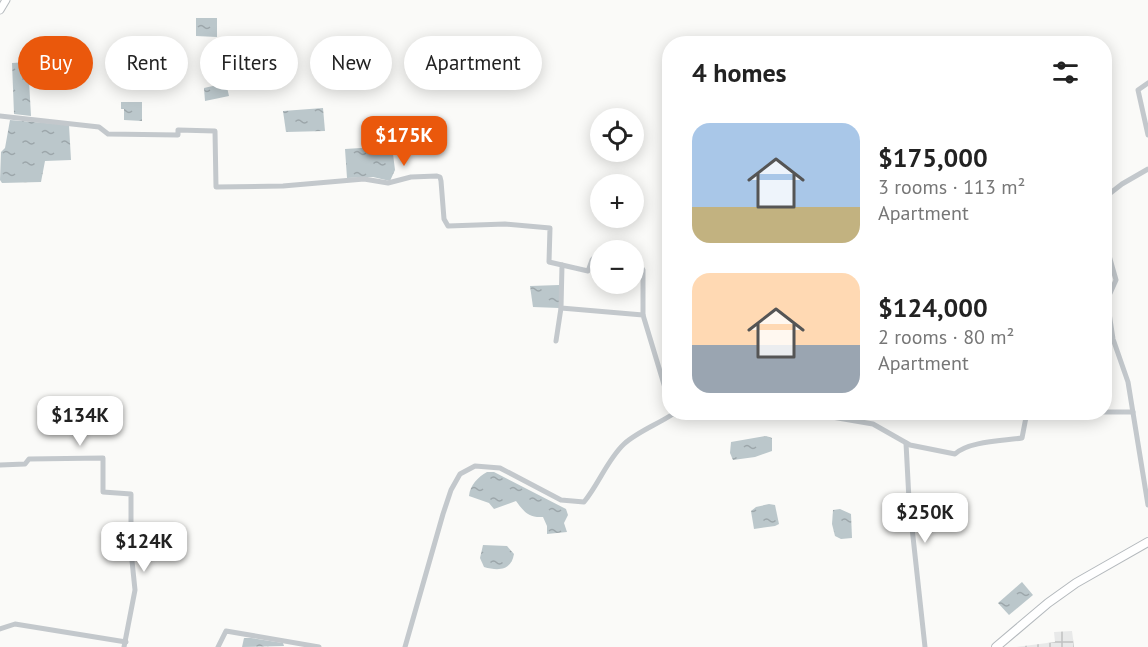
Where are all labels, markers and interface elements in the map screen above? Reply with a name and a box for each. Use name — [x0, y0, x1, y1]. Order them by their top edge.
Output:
chip: Buy — [18, 36, 93, 90]
chip: Rent — [105, 36, 188, 90]
chip: Filters — [200, 36, 298, 90]
chip: New — [310, 36, 392, 90]
chip: Apartment — [404, 36, 542, 90]
text: 4 homes — [692, 56, 787, 89]
icon: filters — [1049, 56, 1082, 89]
map controls — [590, 108, 644, 294]
button: locate — [590, 108, 644, 162]
pin: $175K — [362, 116, 446, 167]
text: $175K — [375, 122, 433, 148]
text: $175,000 — [878, 141, 988, 174]
icon: home — [740, 147, 812, 219]
button: + — [590, 174, 644, 228]
text: 3 rooms · 113 m² — [878, 174, 1025, 200]
text: Apartment — [878, 200, 969, 226]
button: − — [590, 240, 644, 294]
text: $124,000 — [878, 291, 988, 324]
icon: home — [740, 297, 812, 369]
text: 2 rooms · 80 m² — [878, 324, 1014, 350]
text: Apartment — [878, 350, 969, 376]
pin: $134K — [38, 396, 122, 447]
text: $134K — [51, 402, 109, 428]
pin: $250K — [883, 493, 967, 544]
text: $250K — [896, 499, 954, 525]
pin: $124K — [102, 522, 186, 573]
text: $124K — [115, 528, 173, 554]

